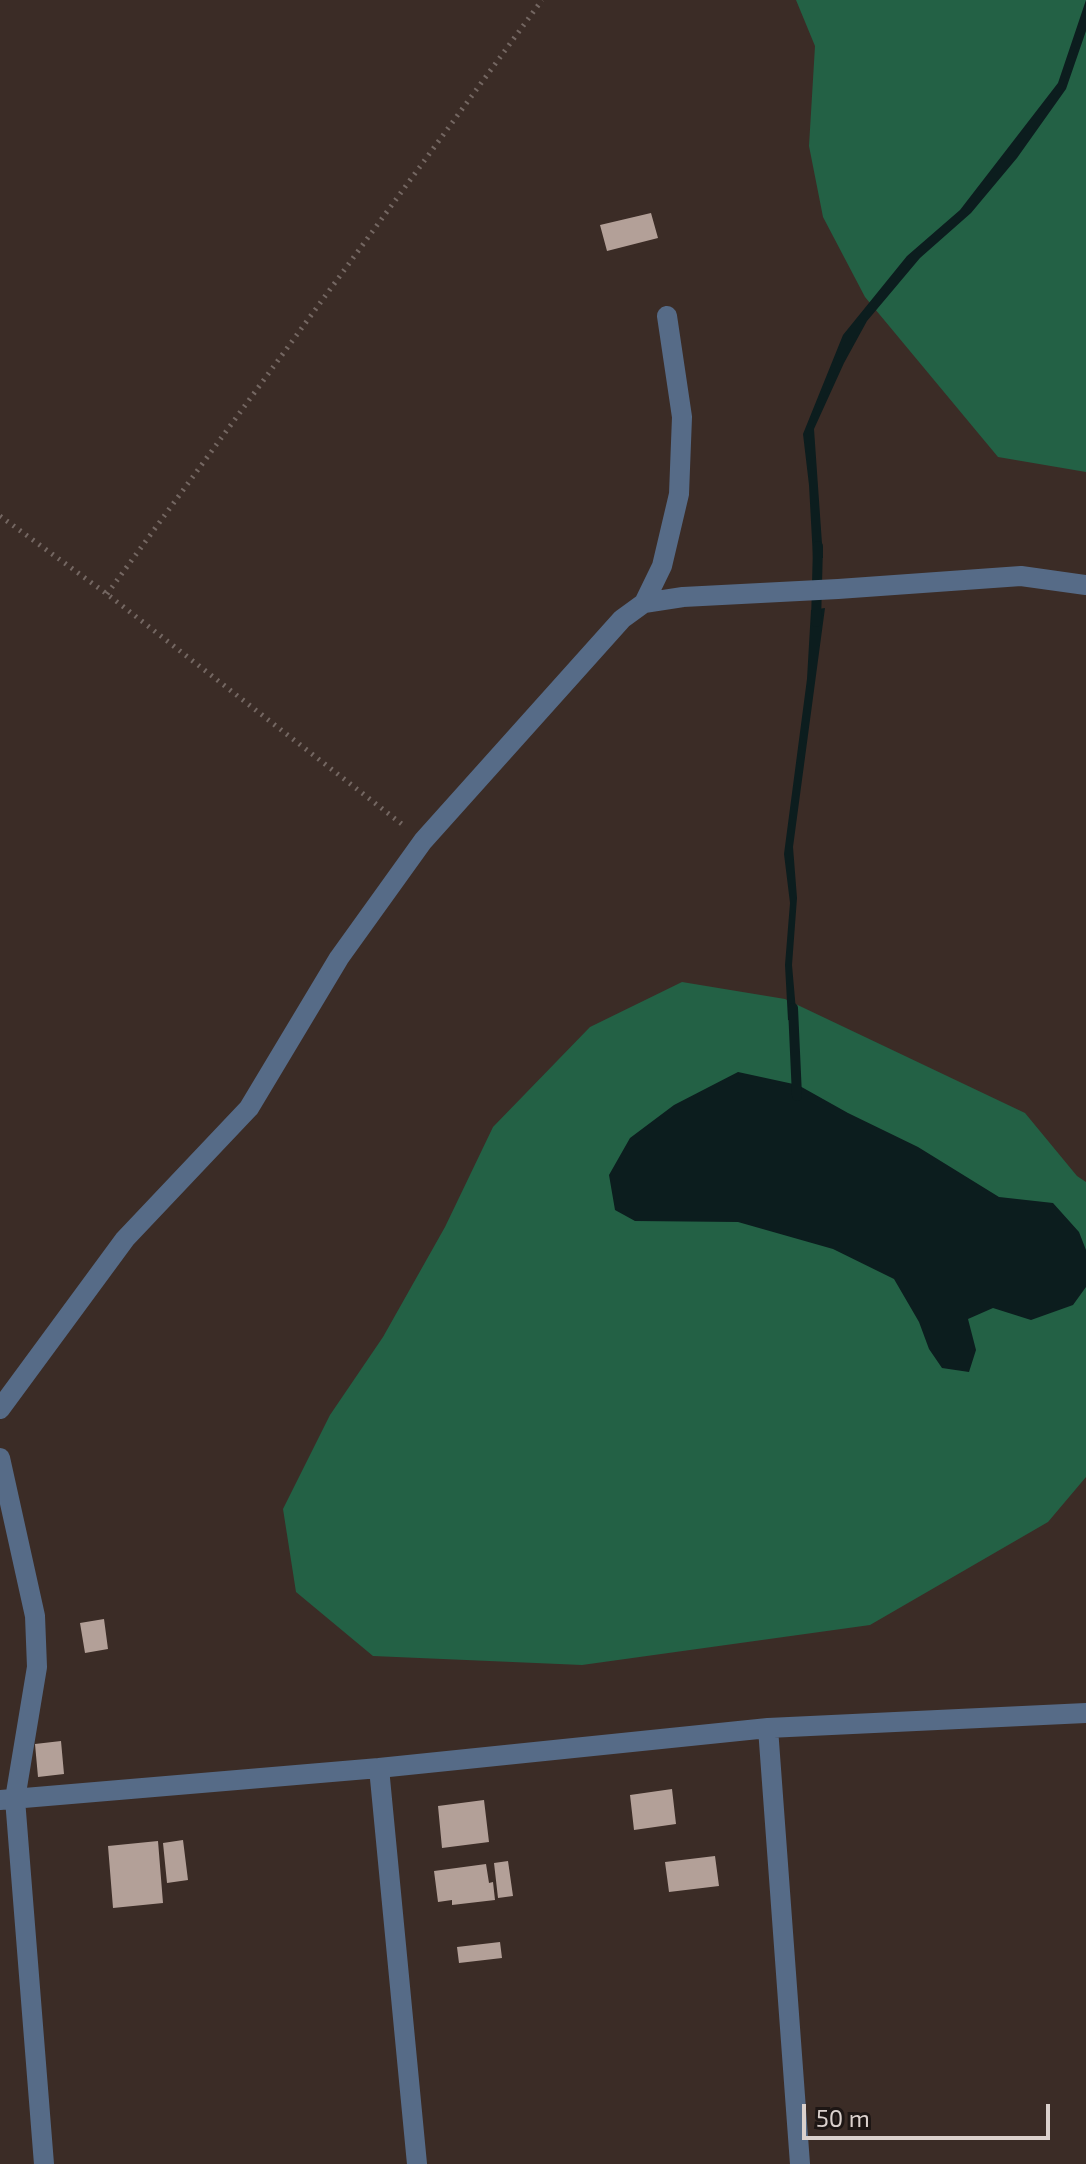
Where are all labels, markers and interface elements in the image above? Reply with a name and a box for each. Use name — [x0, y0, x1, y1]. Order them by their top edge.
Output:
scale bar — [806, 2088, 1054, 2138]
text: 50 m — [816, 2103, 870, 2132]

